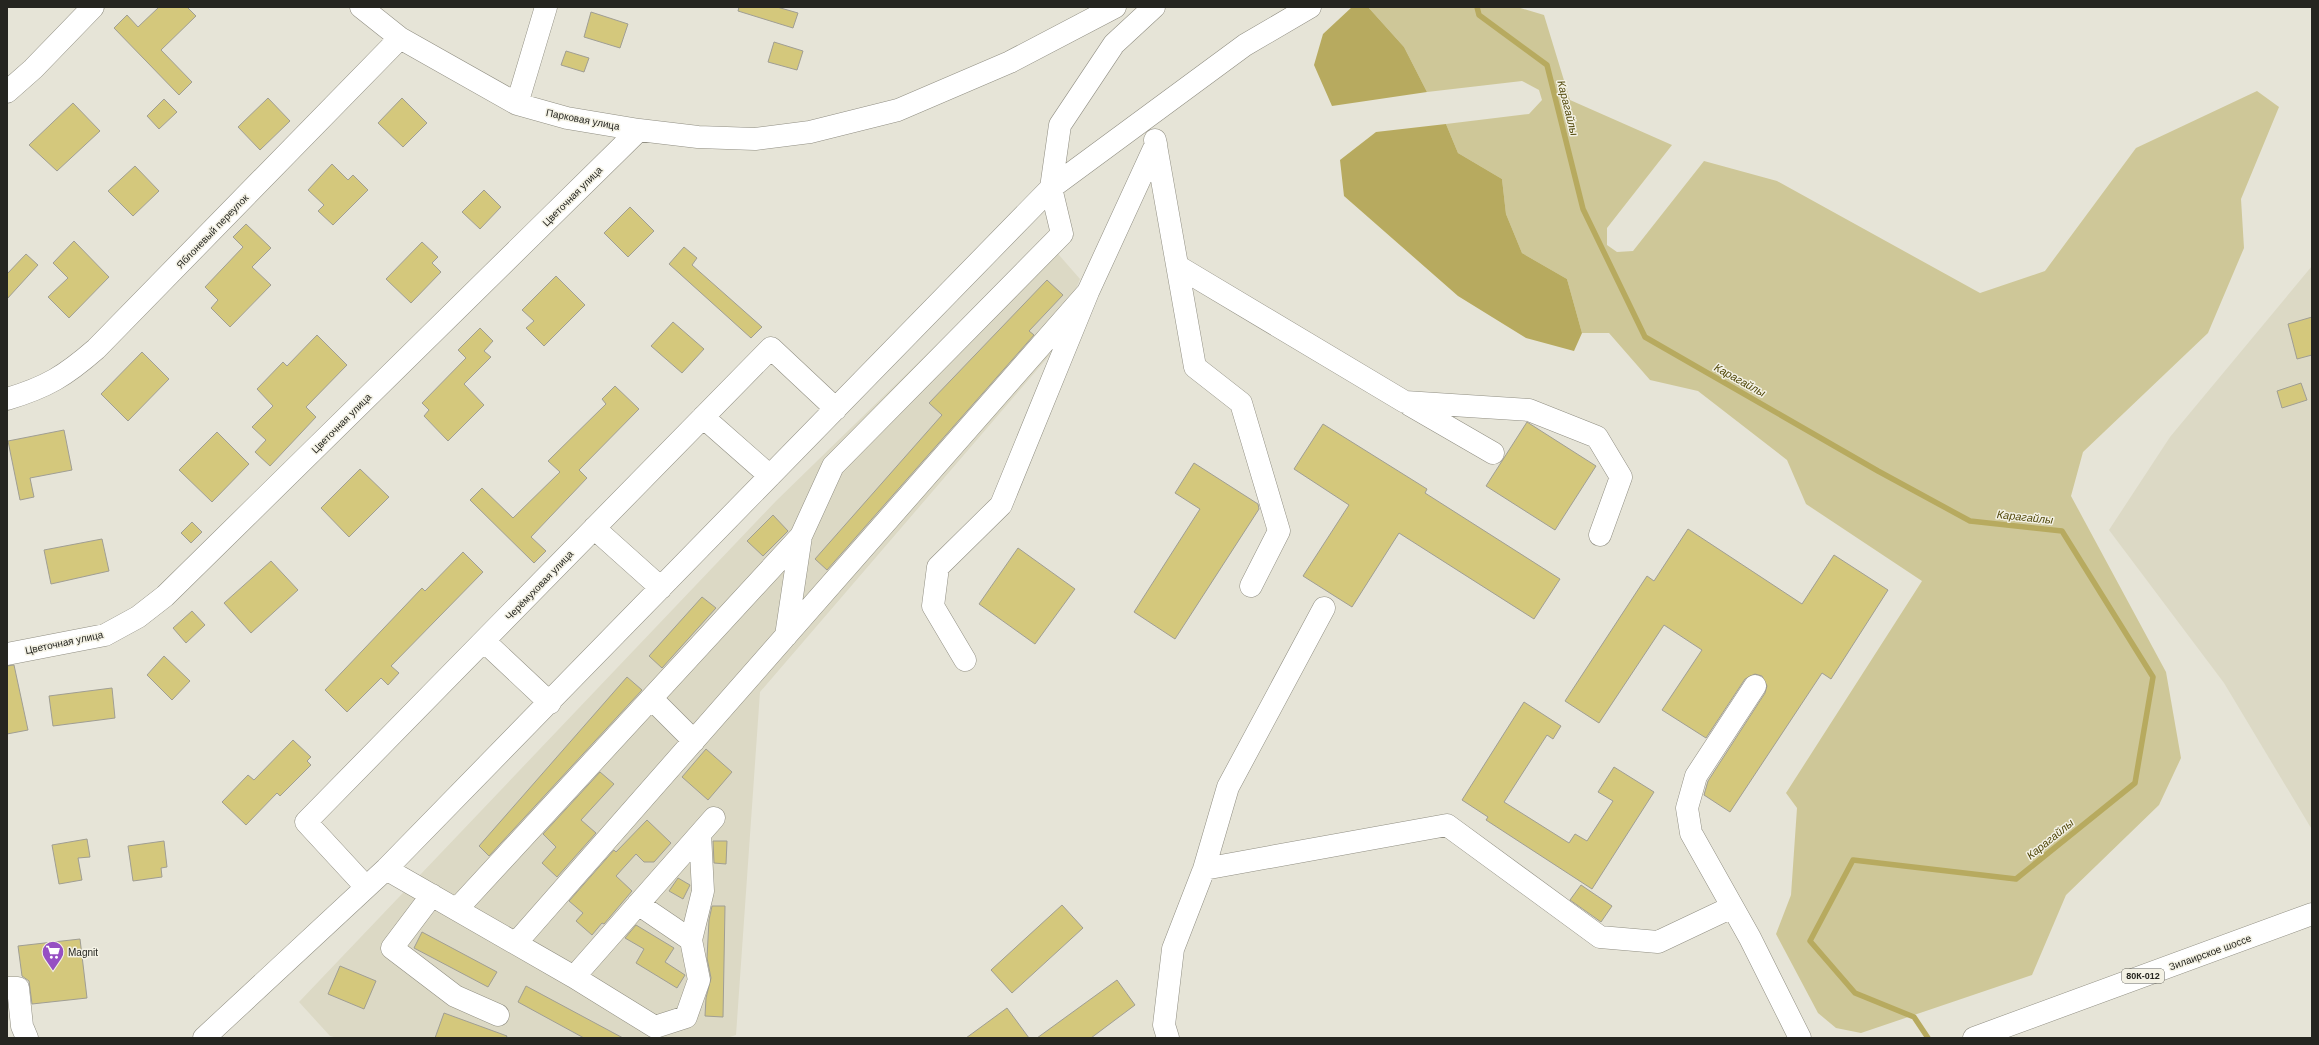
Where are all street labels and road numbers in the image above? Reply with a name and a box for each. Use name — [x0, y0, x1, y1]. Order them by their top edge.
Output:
street label: Парковая улица — [545, 107, 621, 132]
street label: Цветочная улица — [540, 164, 605, 228]
street label: Яблоневый переулок — [174, 192, 251, 271]
street label: Цветочная улица — [309, 391, 374, 455]
street label: Черёмуховая улица — [503, 548, 576, 622]
street label: Цветочная улица — [24, 629, 105, 656]
street label: Зилаирское шоссе — [2168, 932, 2253, 972]
road number: 80К-012 — [2122, 969, 2164, 983]

